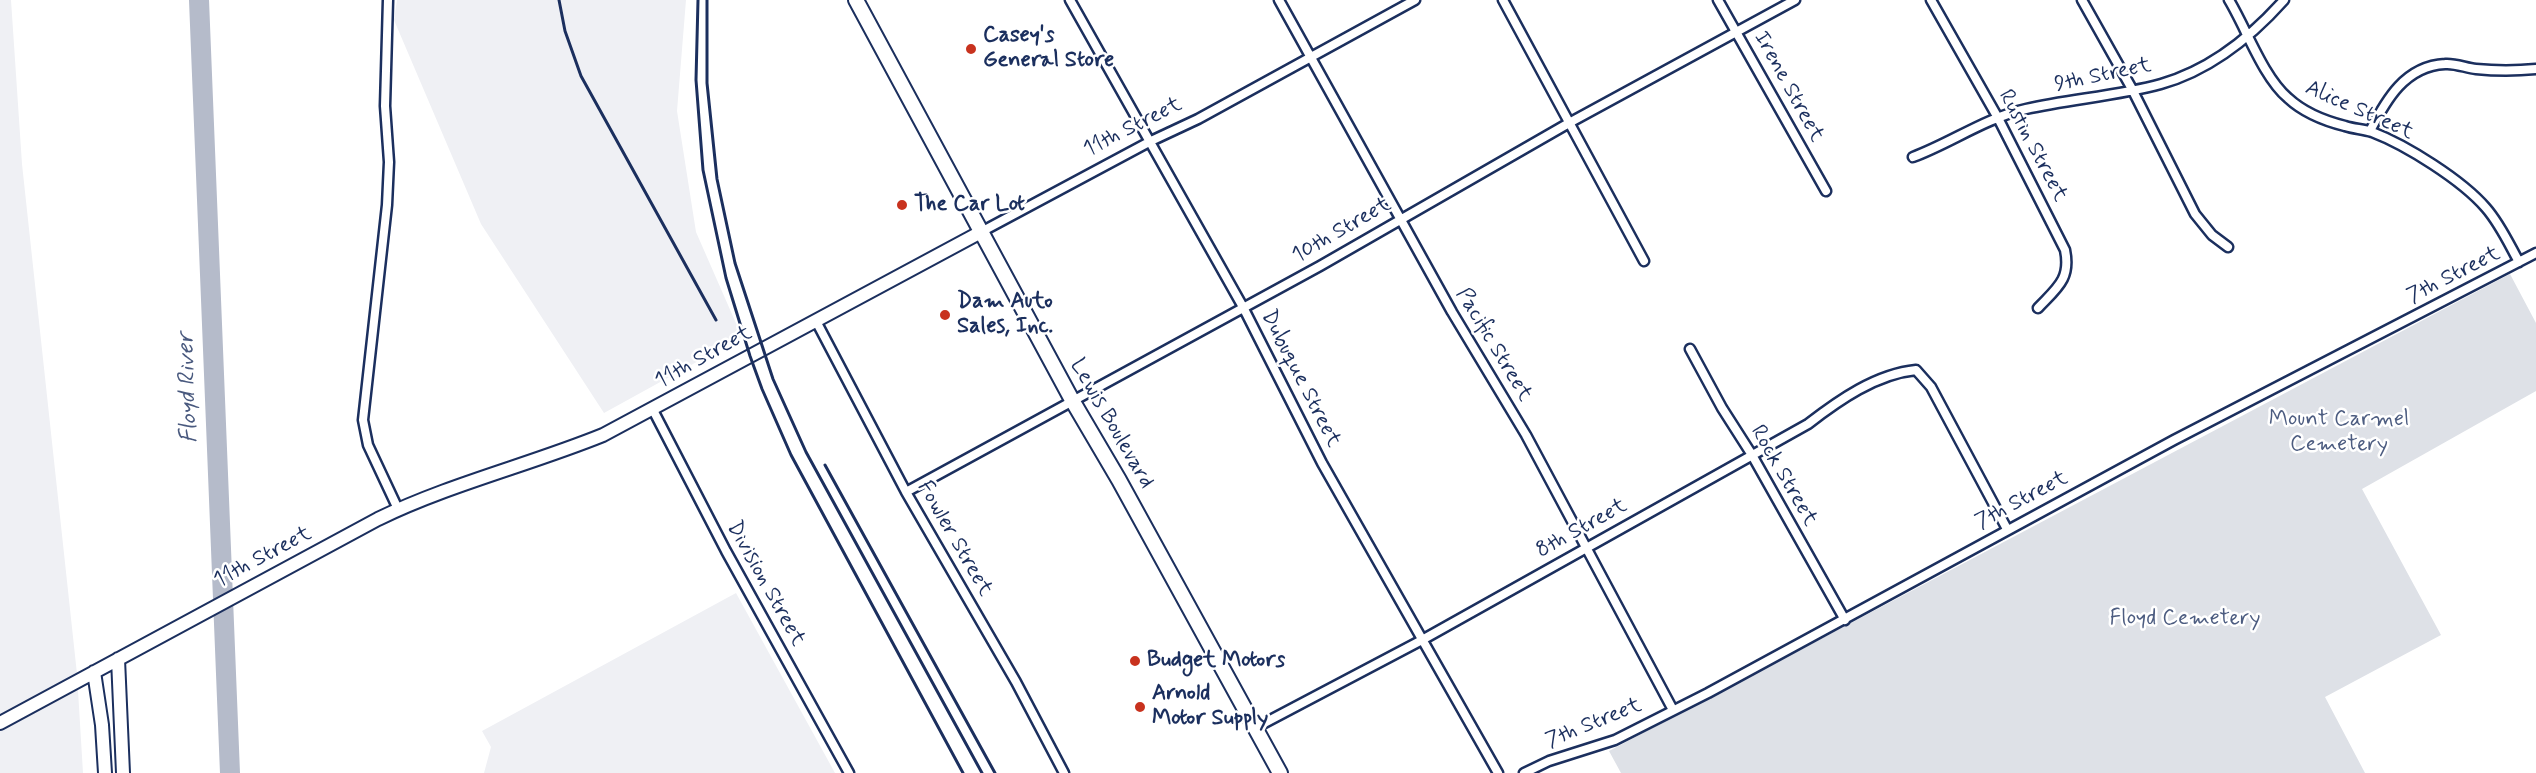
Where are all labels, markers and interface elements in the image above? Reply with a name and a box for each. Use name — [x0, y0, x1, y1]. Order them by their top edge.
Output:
place label: Casey's General Store — [983, 23, 1114, 74]
street label: Irene Street — [1747, 27, 1829, 147]
marker: Casey's General Store — [964, 42, 978, 56]
street label: 9th Street — [2052, 53, 2154, 99]
street label: Alice Street — [2301, 75, 2417, 147]
street label: Rustin Street — [1991, 86, 2073, 206]
street label: 11th Street — [1079, 92, 1187, 164]
place label: The Car Lot — [914, 192, 1025, 218]
street label: 10th Street — [1288, 192, 1396, 270]
marker: The Car Lot — [895, 198, 909, 212]
street label: 7th Street — [2403, 241, 2505, 311]
street label: Pacific Street — [1449, 283, 1537, 407]
place label: Dam Auto Sales, Inc. — [957, 289, 1053, 340]
street label: Dubuque Street — [1254, 306, 1346, 452]
marker: Dam Auto Sales, Inc. — [938, 308, 952, 322]
street label: 11th Street — [651, 321, 757, 395]
water label: Floyd River — [173, 332, 205, 444]
street label: Lewis Boulevard — [1063, 354, 1159, 494]
park label: Mount Carmel Cemetery — [2269, 407, 2409, 458]
street label: Rock Street — [1744, 421, 1822, 531]
street label: 7th Street — [1971, 466, 2073, 536]
street label: Fowler Street — [910, 477, 998, 601]
street label: 8th Street — [1532, 493, 1632, 565]
street label: Division Street — [720, 517, 810, 651]
street label: 11th Street — [210, 521, 316, 595]
park label: Floyd Cemetery — [2110, 606, 2260, 632]
place label: Budget Motors — [1147, 648, 1285, 674]
marker: Budget Motors — [1128, 654, 1142, 668]
place label: Arnold Motor Supply — [1152, 681, 1268, 732]
street label: 7th Street — [1542, 693, 1646, 755]
marker: Arnold Motor Supply — [1133, 700, 1147, 714]

